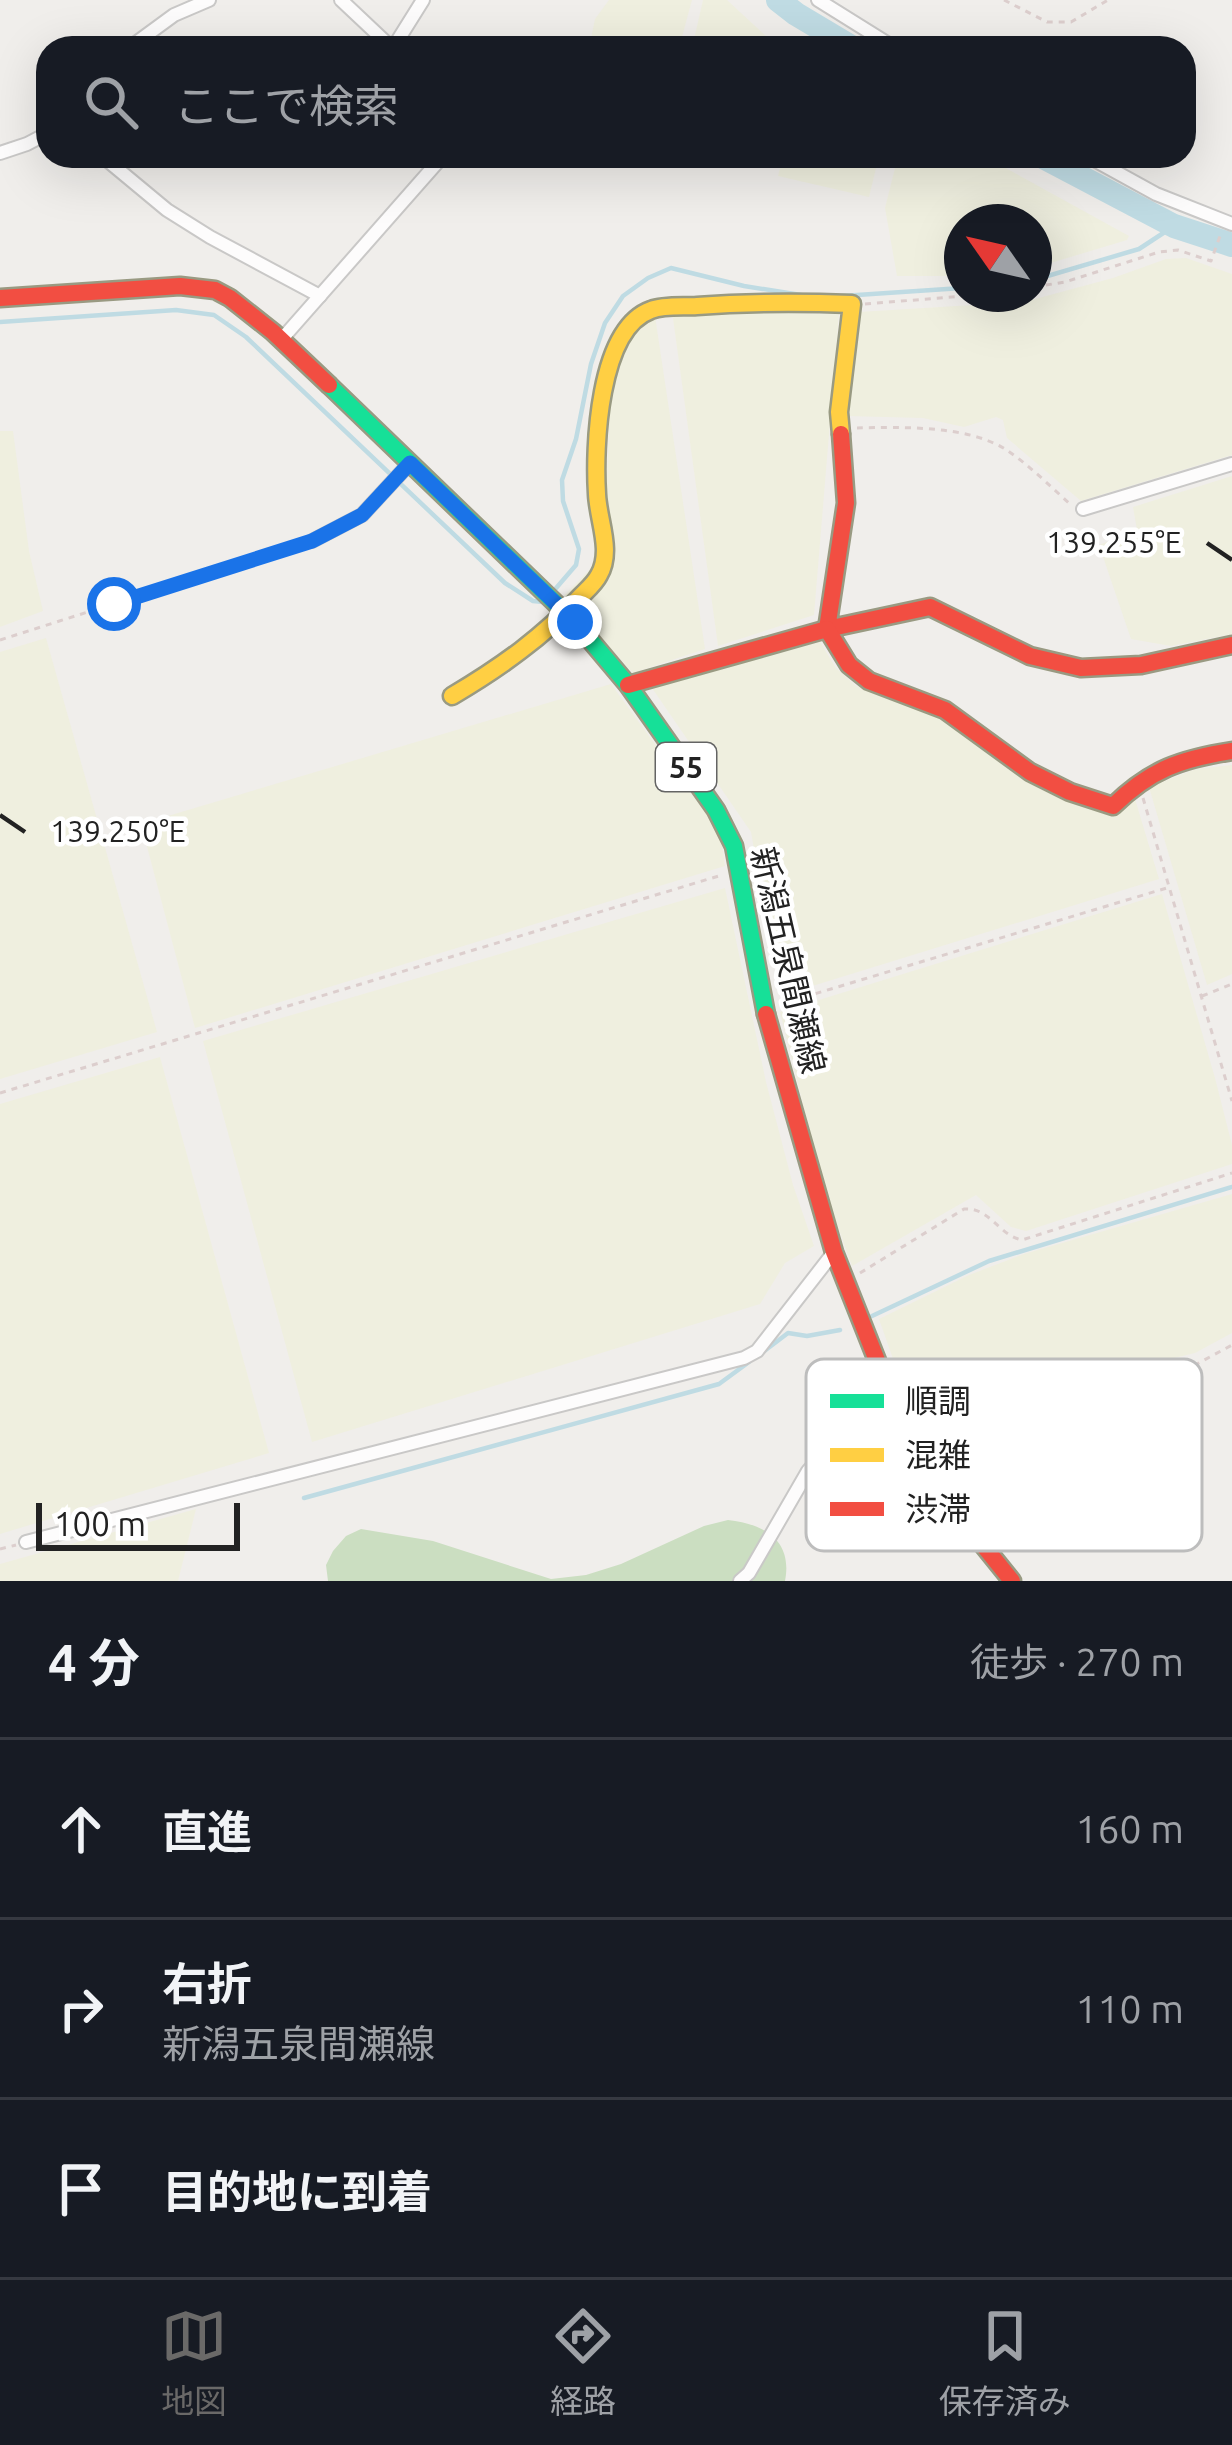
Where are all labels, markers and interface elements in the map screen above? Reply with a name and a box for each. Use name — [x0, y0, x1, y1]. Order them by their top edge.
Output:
search box — [36, 36, 1196, 168]
icon: search — [78, 69, 144, 135]
text: ここで検索 — [174, 80, 399, 131]
north arrow — [944, 204, 1052, 312]
text: 139.255°E — [1046, 525, 1182, 559]
route start — [87, 577, 141, 631]
route end — [548, 595, 602, 649]
road number: 55 — [656, 743, 716, 791]
text: 139.250°E — [50, 814, 186, 848]
street label: 新潟五泉間瀬線 — [745, 843, 833, 1077]
legend — [806, 1359, 1202, 1551]
text: 順調 — [905, 1382, 971, 1419]
text: 混雑 — [905, 1436, 971, 1473]
text: 渋滞 — [905, 1490, 971, 1527]
scale bar — [36, 1497, 240, 1550]
text: 100 m — [54, 1505, 146, 1542]
text: 4 分 — [48, 1633, 140, 1691]
text: 徒歩 · 270 m — [970, 1640, 1184, 1683]
icon: ahead — [48, 1796, 114, 1862]
text: 直進 — [162, 1806, 252, 1857]
text: 160 m — [1075, 1807, 1184, 1850]
text: 右折 — [162, 1958, 252, 2009]
icon: right — [48, 1976, 114, 2042]
text: 110 m — [1075, 1987, 1184, 2030]
text: 新潟五泉間瀬線 — [162, 2022, 435, 2065]
icon: arrive — [48, 2156, 114, 2222]
text: 目的地に到着 — [162, 2166, 432, 2217]
tab: 地図 — [161, 2303, 227, 2423]
tab: 経路 — [550, 2303, 616, 2423]
tab: 保存済み — [939, 2303, 1071, 2423]

